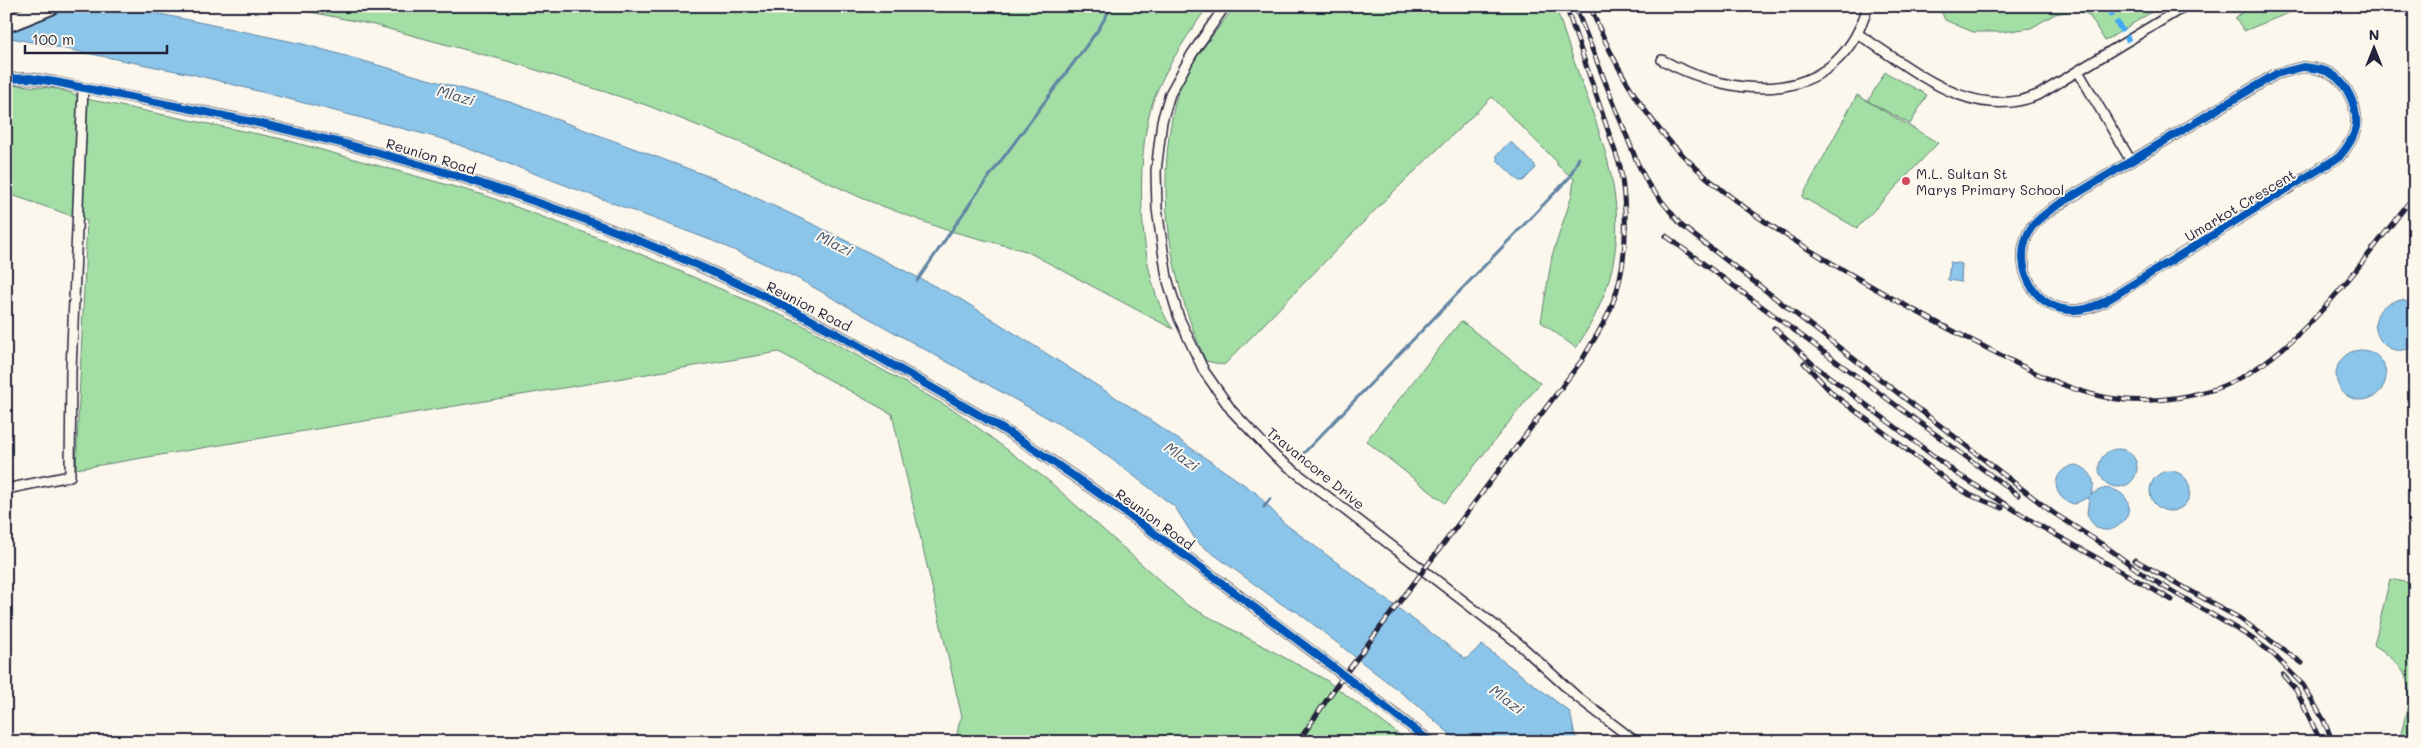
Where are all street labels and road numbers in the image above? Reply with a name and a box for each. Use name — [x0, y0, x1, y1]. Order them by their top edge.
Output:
street label: Reunion Road — [384, 133, 478, 179]
street label: Umarkot Crescent — [2181, 164, 2299, 246]
street label: Reunion Road — [763, 276, 855, 336]
street label: Travancore Drive — [1263, 422, 1369, 514]
street label: Reunion Road — [1112, 484, 1198, 554]

